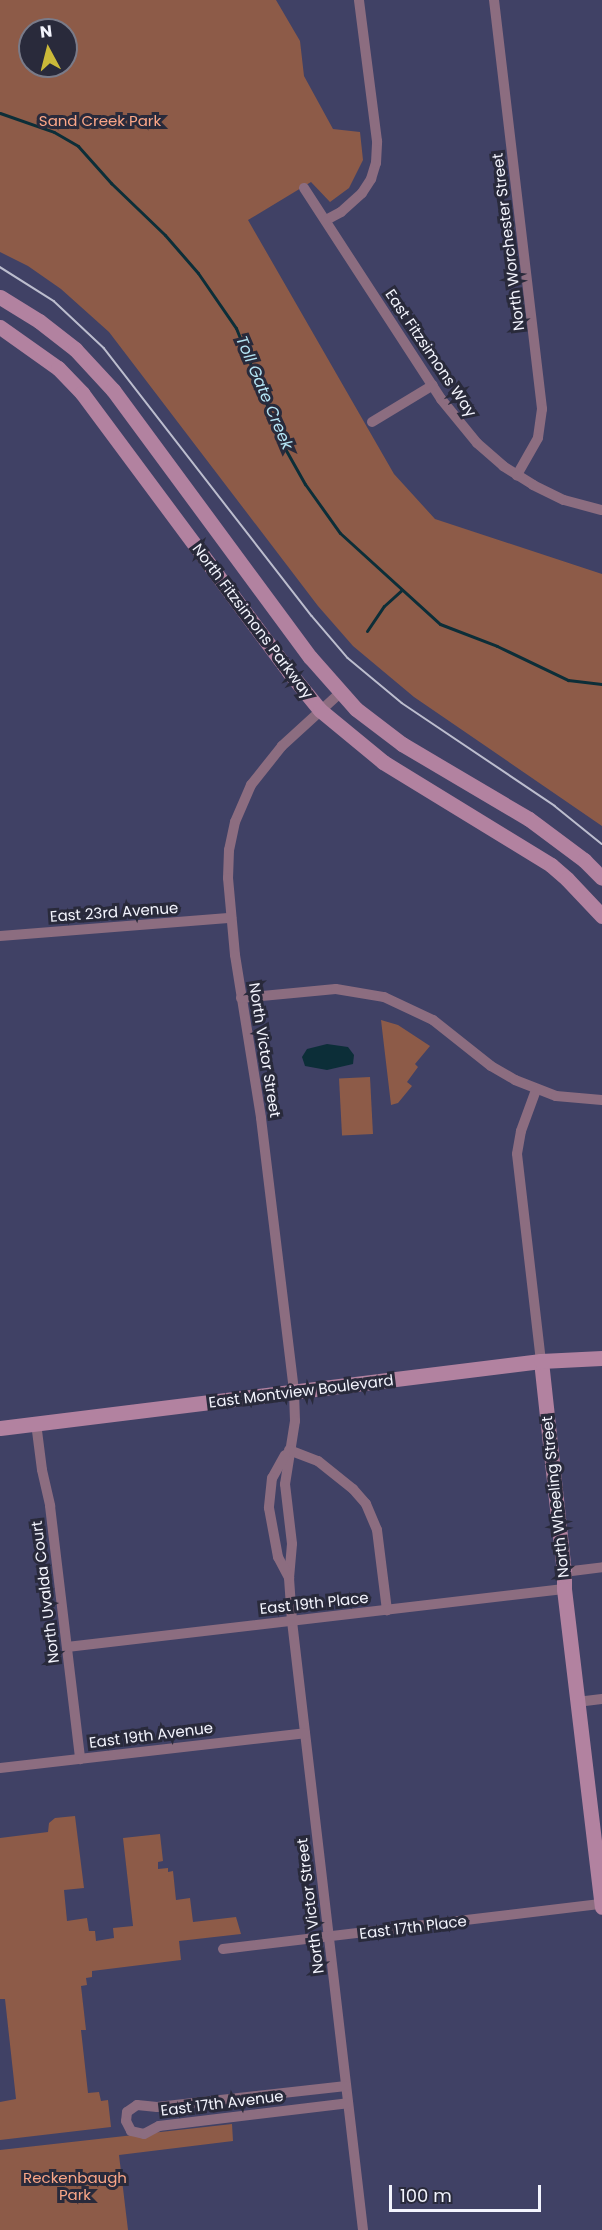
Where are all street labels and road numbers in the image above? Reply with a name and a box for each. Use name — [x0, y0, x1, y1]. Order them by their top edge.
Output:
street label: North Worchester Street — [488, 152, 528, 332]
street label: East Fitzsimons Way — [382, 286, 480, 420]
street label: North Fitzsimons Parkway — [189, 540, 317, 702]
street label: East 23rd Avenue — [49, 899, 179, 925]
street label: North Victor Street — [245, 981, 285, 1119]
street label: East Montview Boulevard — [208, 1371, 394, 1411]
street label: North Wheeling Street — [538, 1415, 572, 1579]
street label: North Uvalda Court — [27, 1520, 63, 1664]
street label: East 19th Place — [259, 1588, 369, 1618]
street label: East 19th Avenue — [88, 1718, 214, 1752]
street label: North Victor Street — [293, 1837, 327, 1975]
street label: East 17th Place — [358, 1911, 468, 1943]
street label: East 17th Avenue — [160, 2087, 284, 2119]

